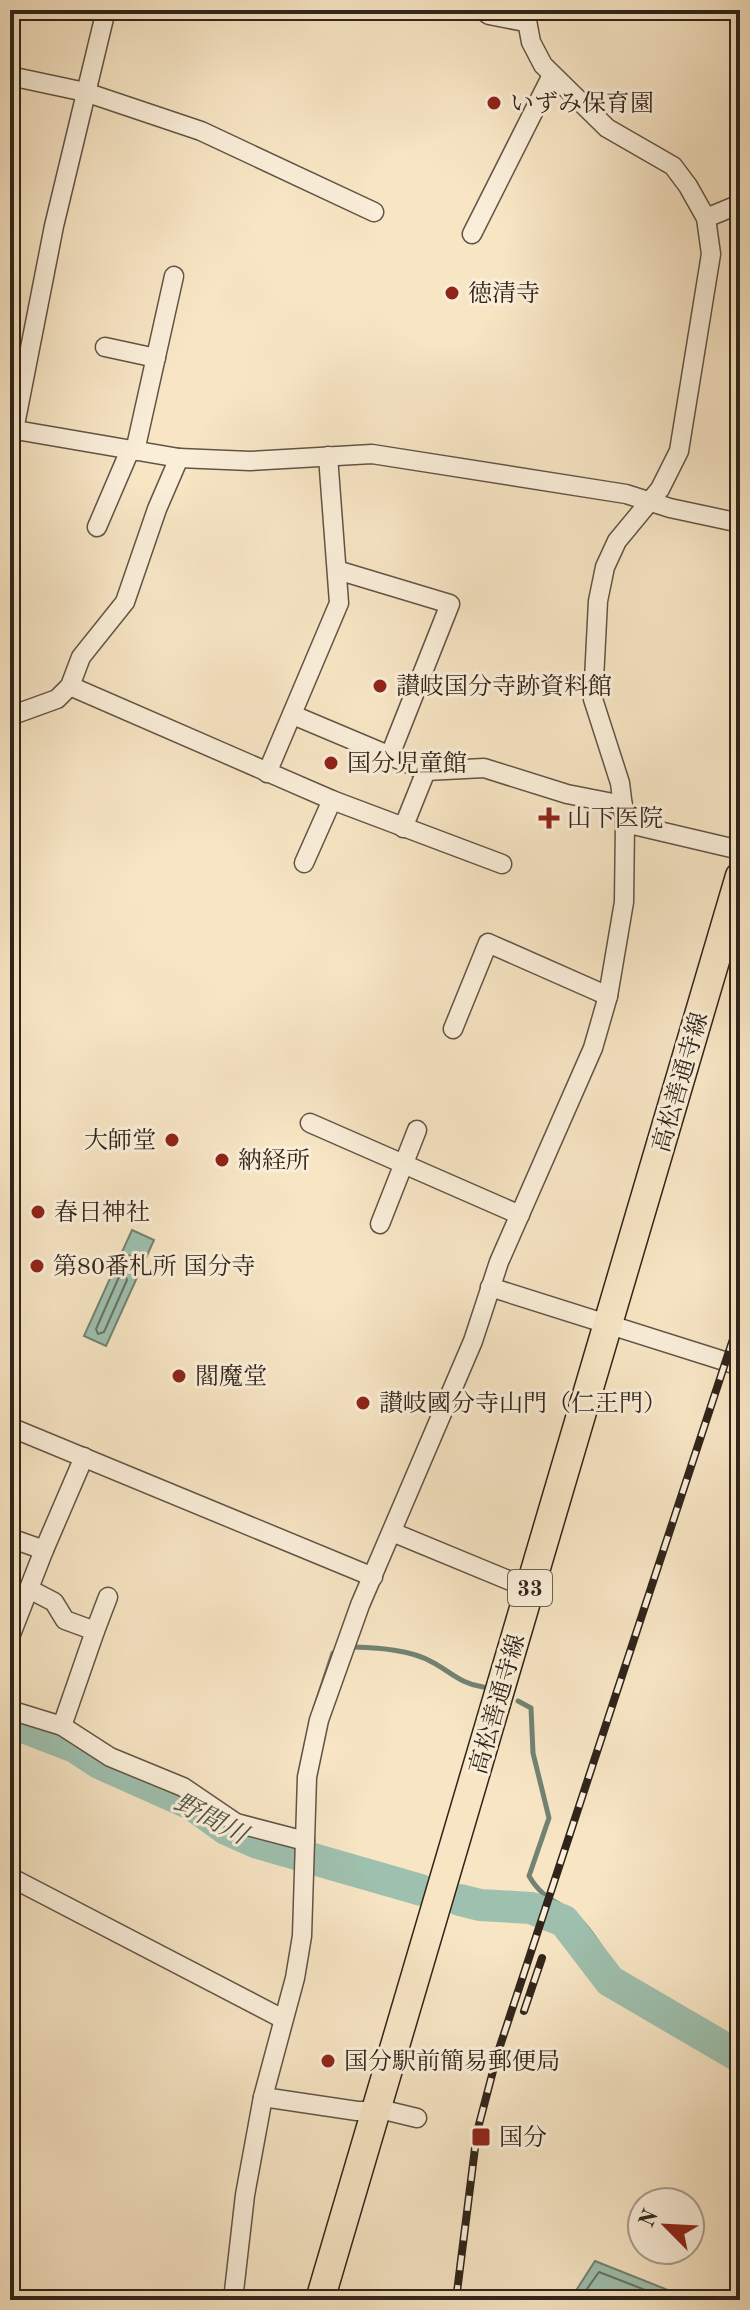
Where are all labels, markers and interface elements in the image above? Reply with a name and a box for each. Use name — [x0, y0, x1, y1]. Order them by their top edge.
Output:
place label: いずみ保育園 — [510, 90, 654, 117]
marker: いずみ保育園 — [485, 94, 503, 112]
place label: 徳清寺 — [468, 280, 540, 307]
marker: 徳清寺 — [443, 284, 461, 302]
place label: 讃岐国分寺跡資料館 — [396, 673, 612, 700]
marker: 讃岐国分寺跡資料館 — [371, 677, 389, 695]
place label: 国分児童館 — [347, 750, 467, 777]
marker: 国分児童館 — [322, 754, 340, 772]
place label: 山下医院 — [567, 805, 663, 832]
marker: 山下医院 — [538, 807, 560, 829]
street label: 高松善通寺線 — [648, 1009, 713, 1155]
place label: 大師堂 — [84, 1127, 156, 1154]
marker: 大師堂 — [163, 1131, 181, 1149]
place label: 納経所 — [238, 1147, 310, 1174]
marker: 納経所 — [213, 1151, 231, 1169]
place label: 春日神社 — [54, 1199, 150, 1226]
marker: 春日神社 — [29, 1203, 47, 1221]
place label: 第80番札所 国分寺 — [53, 1253, 256, 1280]
marker: 第80番札所 国分寺 — [28, 1257, 46, 1275]
place label: 閻魔堂 — [195, 1363, 267, 1390]
marker: 閻魔堂 — [170, 1367, 188, 1385]
place label: 讃岐國分寺山門（仁王門） — [379, 1390, 667, 1417]
marker: 讃岐國分寺山門（仁王門） — [354, 1394, 372, 1412]
road number: 33 — [508, 1570, 552, 1606]
street label: 高松善通寺線 — [465, 1631, 530, 1777]
water label: 野間川 — [170, 1788, 254, 1851]
place label: 国分駅前簡易郵便局 — [344, 2048, 560, 2075]
marker: 国分駅前簡易郵便局 — [319, 2052, 337, 2070]
place label: 国分 — [499, 2124, 547, 2151]
marker: 国分 — [470, 2126, 492, 2148]
north arrow — [626, 2186, 706, 2266]
text: N — [636, 2206, 663, 2231]

